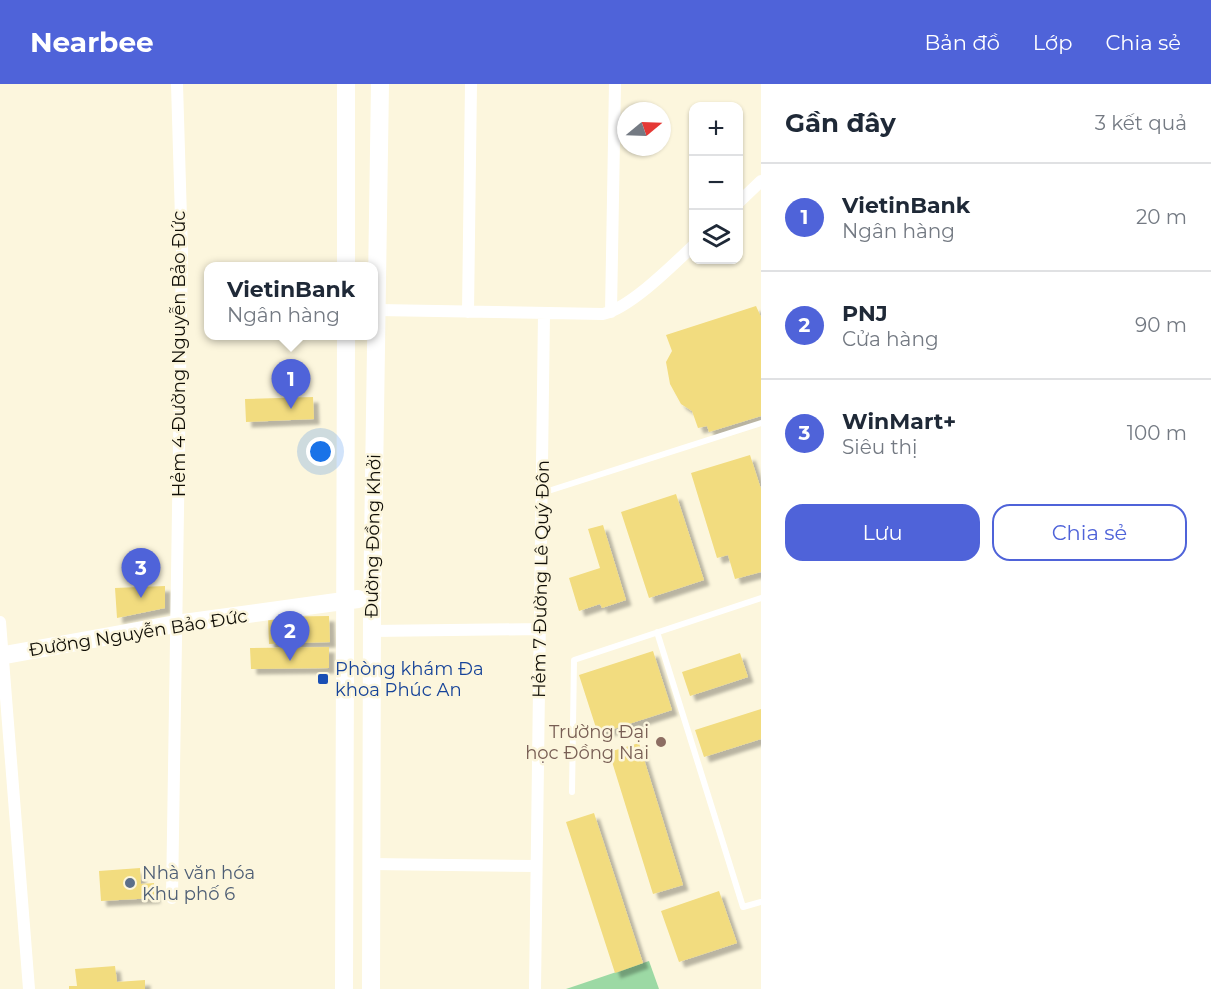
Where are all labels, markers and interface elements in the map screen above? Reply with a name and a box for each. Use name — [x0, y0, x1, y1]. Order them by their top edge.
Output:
text: Nearbee — [30, 25, 154, 59]
text: Bản đồ — [924, 30, 1000, 55]
text: Lớp — [1033, 30, 1072, 55]
text: Chia sẻ — [1105, 30, 1181, 55]
north arrow — [617, 102, 671, 156]
map controls — [689, 102, 743, 264]
button: + — [689, 102, 743, 156]
text: Gần đây — [785, 107, 896, 139]
text: 3 kết quả — [1095, 111, 1187, 135]
button: − — [689, 156, 743, 210]
text: VietinBank — [842, 192, 970, 219]
text: 1 — [801, 205, 808, 229]
text: 20 m — [1136, 205, 1187, 229]
button: layers — [689, 210, 743, 264]
street label: Hẻm 4 Đường Nguyễn Bảo Đức — [168, 211, 190, 497]
text: Ngân hàng — [842, 219, 955, 243]
popup — [204, 262, 378, 340]
text: VietinBank — [227, 276, 355, 303]
text: PNJ — [842, 300, 888, 327]
text: Ngân hàng — [227, 303, 340, 327]
text: 2 — [799, 313, 810, 337]
text: 90 m — [1135, 313, 1187, 337]
text: Cửa hàng — [842, 327, 939, 351]
pin: 1 — [272, 360, 310, 409]
text: WinMart+ — [842, 408, 956, 435]
text: 3 — [799, 421, 810, 445]
text: 100 m — [1127, 421, 1187, 445]
text: Siêu thị — [842, 435, 917, 459]
your location — [306, 437, 335, 466]
street label: Đường Đồng Khởi — [361, 454, 385, 618]
street label: Hẻm 7 Đường Lê Quý Đôn — [528, 460, 554, 698]
button: Lưu — [785, 504, 980, 561]
button: Chia sẻ — [992, 504, 1187, 561]
pin: 3 — [122, 548, 160, 598]
street label: Đường Nguyễn Bảo Đức — [27, 605, 249, 661]
pin: 2 — [270, 612, 310, 661]
place label: Phòng khám Đa khoa Phúc An — [335, 658, 484, 701]
marker: Phòng khám Đa khoa Phúc An — [316, 672, 330, 686]
place label: Trường Đại học Đồng Nai — [525, 721, 649, 764]
marker: Trường Đại học Đồng Nai — [654, 735, 668, 749]
place label: Nhà văn hóa Khu phố 6 — [142, 862, 255, 905]
marker: Nhà văn hóa Khu phố 6 — [123, 876, 137, 890]

